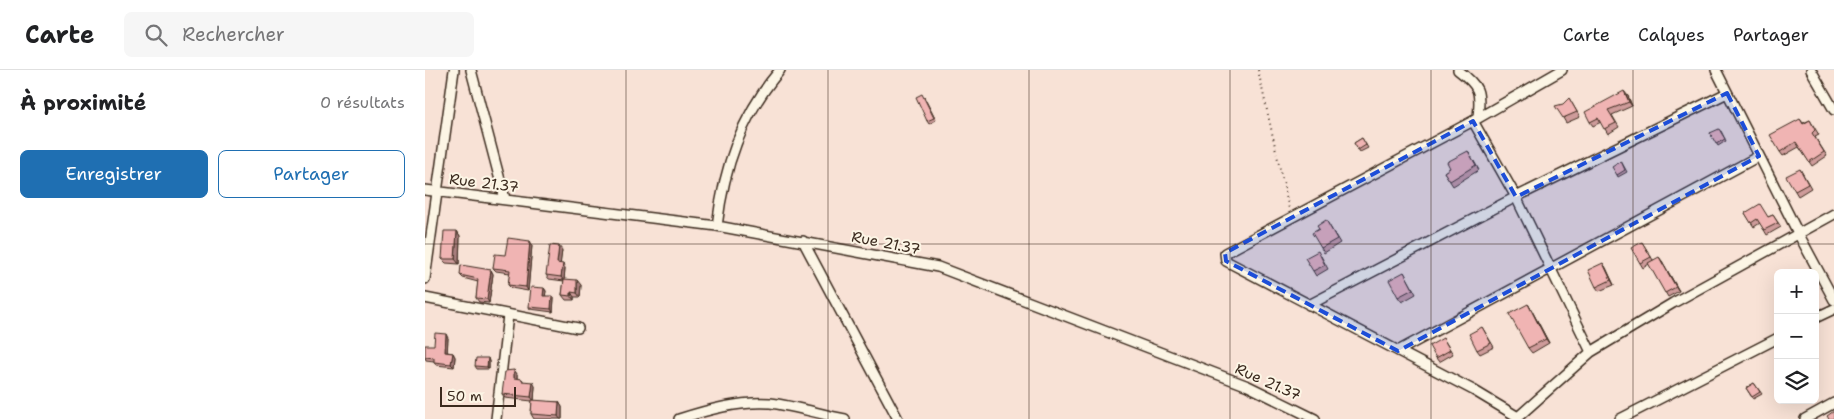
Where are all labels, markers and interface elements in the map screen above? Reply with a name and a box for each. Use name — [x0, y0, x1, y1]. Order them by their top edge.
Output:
search box — [124, 12, 474, 57]
text: Carte — [25, 19, 94, 51]
icon: search — [142, 21, 170, 49]
text: Rechercher — [182, 22, 285, 47]
text: Carte — [1563, 23, 1610, 47]
text: Calques — [1638, 23, 1705, 47]
text: Partager — [1733, 23, 1809, 47]
text: À proximité — [20, 89, 146, 117]
text: 0 résultats — [320, 92, 405, 113]
button: Enregistrer — [20, 150, 208, 198]
button: Partager — [218, 150, 405, 198]
street label: Rue 21.37 — [448, 169, 520, 197]
street label: Rue 21.37 — [850, 227, 922, 259]
map controls — [1774, 269, 1819, 404]
button: + — [1774, 269, 1819, 314]
button: − — [1774, 314, 1819, 359]
street label: Rue 21.37 — [1232, 359, 1304, 405]
button: layers — [1774, 359, 1819, 404]
scale bar — [440, 384, 516, 407]
text: 50 m — [447, 387, 482, 405]

